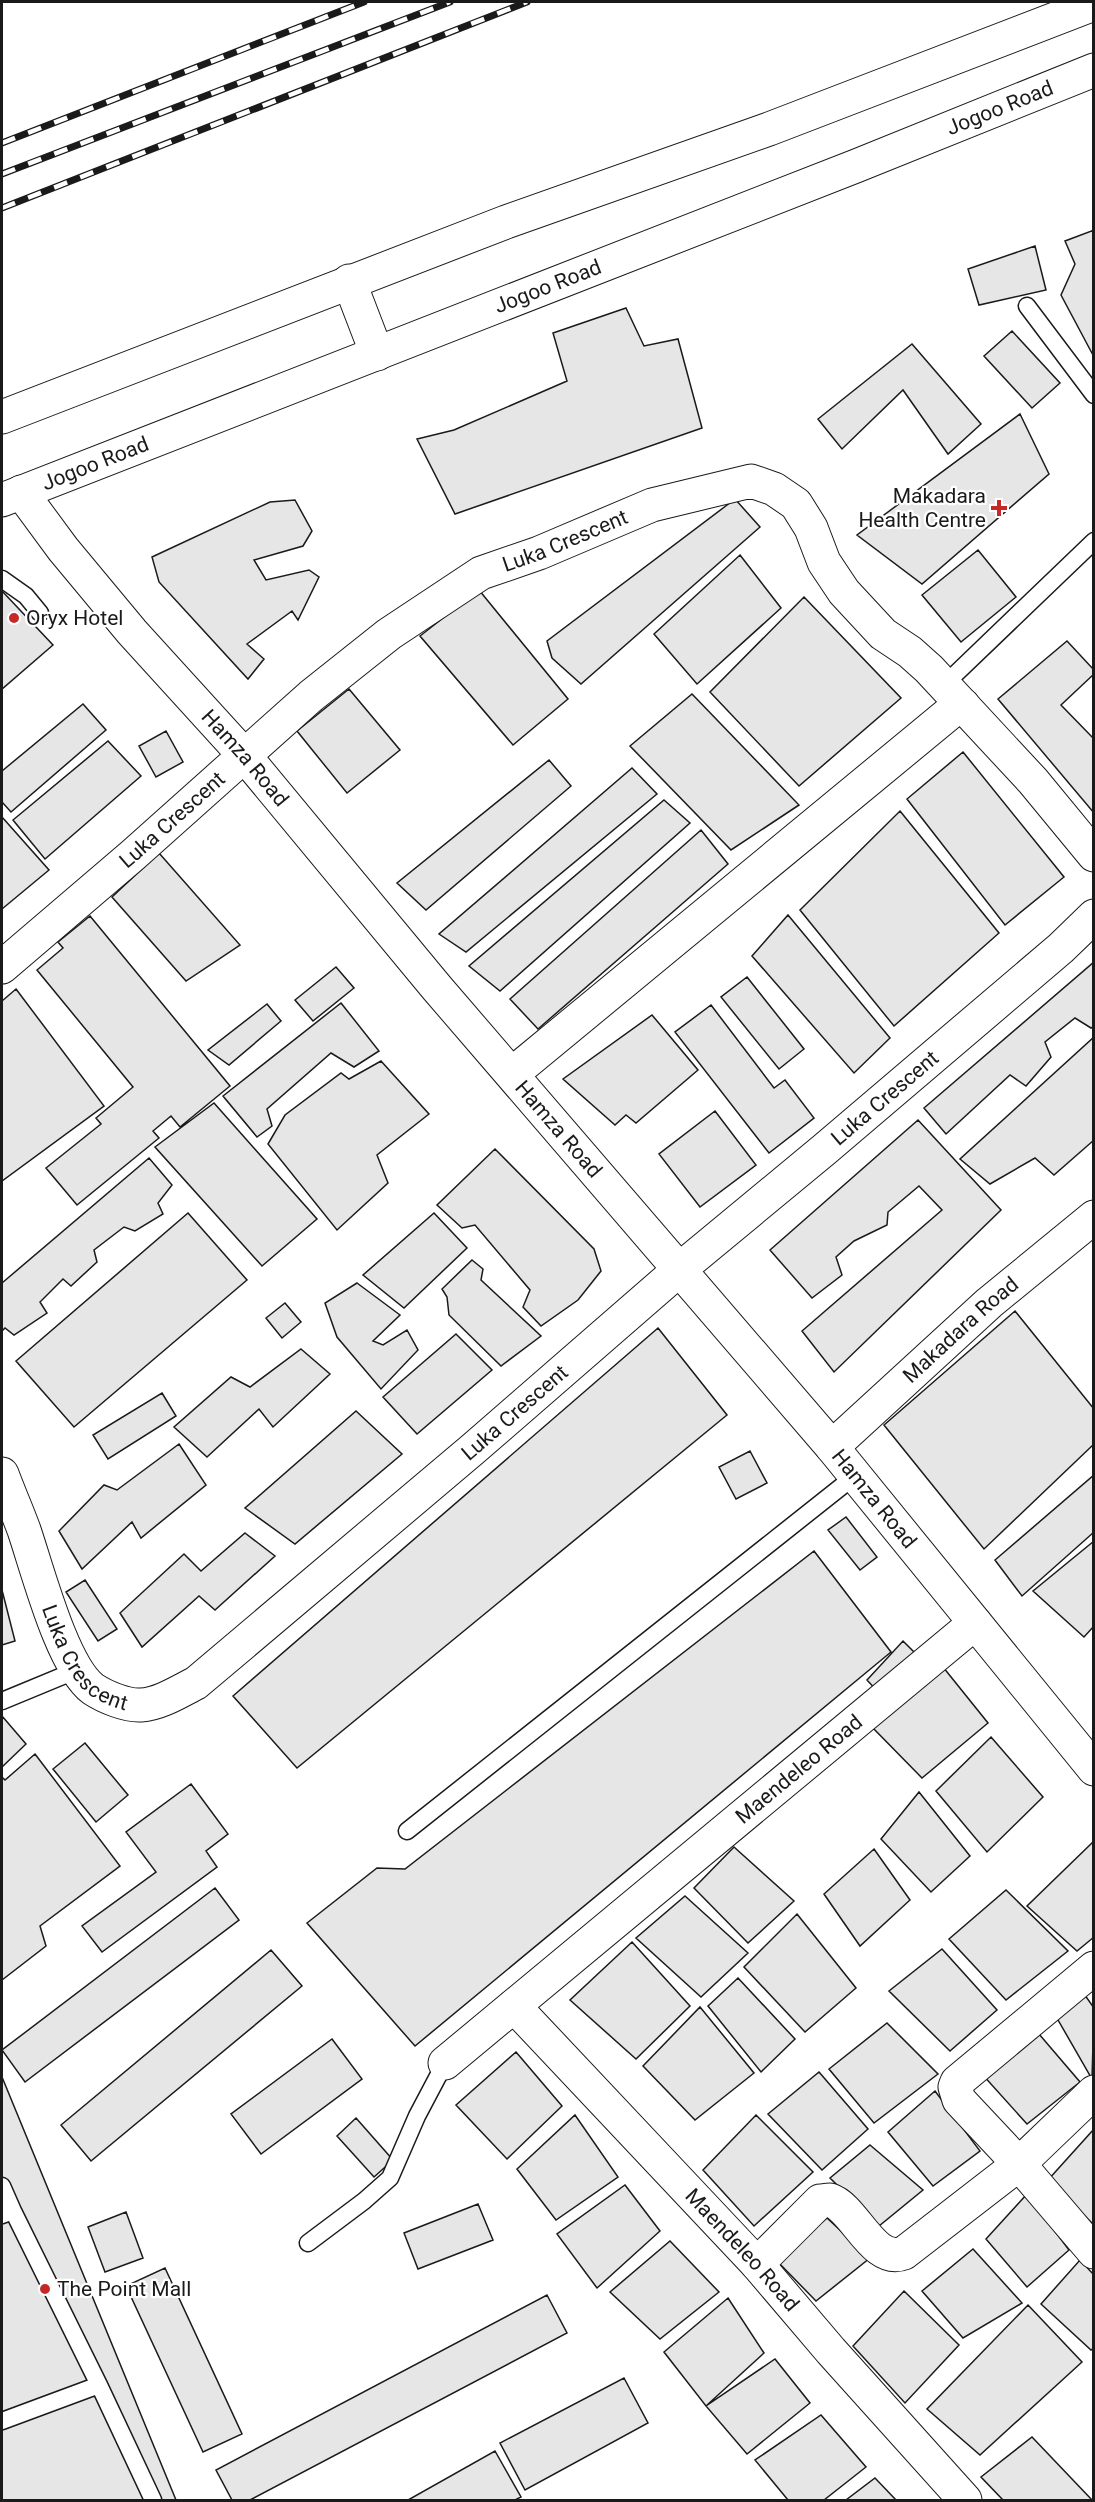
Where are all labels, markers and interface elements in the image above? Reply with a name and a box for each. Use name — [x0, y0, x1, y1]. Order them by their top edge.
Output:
street label: Jogoo Road — [943, 76, 1057, 140]
street label: Jogoo Road — [491, 255, 605, 318]
street label: Jogoo Road — [38, 432, 152, 495]
place label: Makadara Health Centre — [858, 484, 986, 532]
marker: Makadara Health Centre — [990, 499, 1008, 517]
street label: Luka Crescent — [499, 505, 631, 577]
place label: Oryx Hotel — [26, 606, 123, 630]
marker: Oryx Hotel — [7, 611, 21, 625]
street label: Hamza Road — [197, 705, 293, 811]
street label: Luka Crescent — [115, 767, 230, 873]
street label: Luka Crescent — [827, 1046, 943, 1150]
street label: Hamza Road — [510, 1076, 607, 1183]
street label: Makadara Road — [898, 1272, 1023, 1388]
street label: Luka Crescent — [457, 1360, 573, 1465]
street label: Hamza Road — [827, 1445, 921, 1553]
street label: Luka Crescent — [37, 1601, 130, 1715]
street label: Maendeleo Road — [731, 1710, 867, 1829]
street label: Maendeleo Road — [680, 2184, 804, 2316]
place label: The Point Mall — [57, 2277, 191, 2301]
marker: The Point Mall — [38, 2282, 52, 2296]

